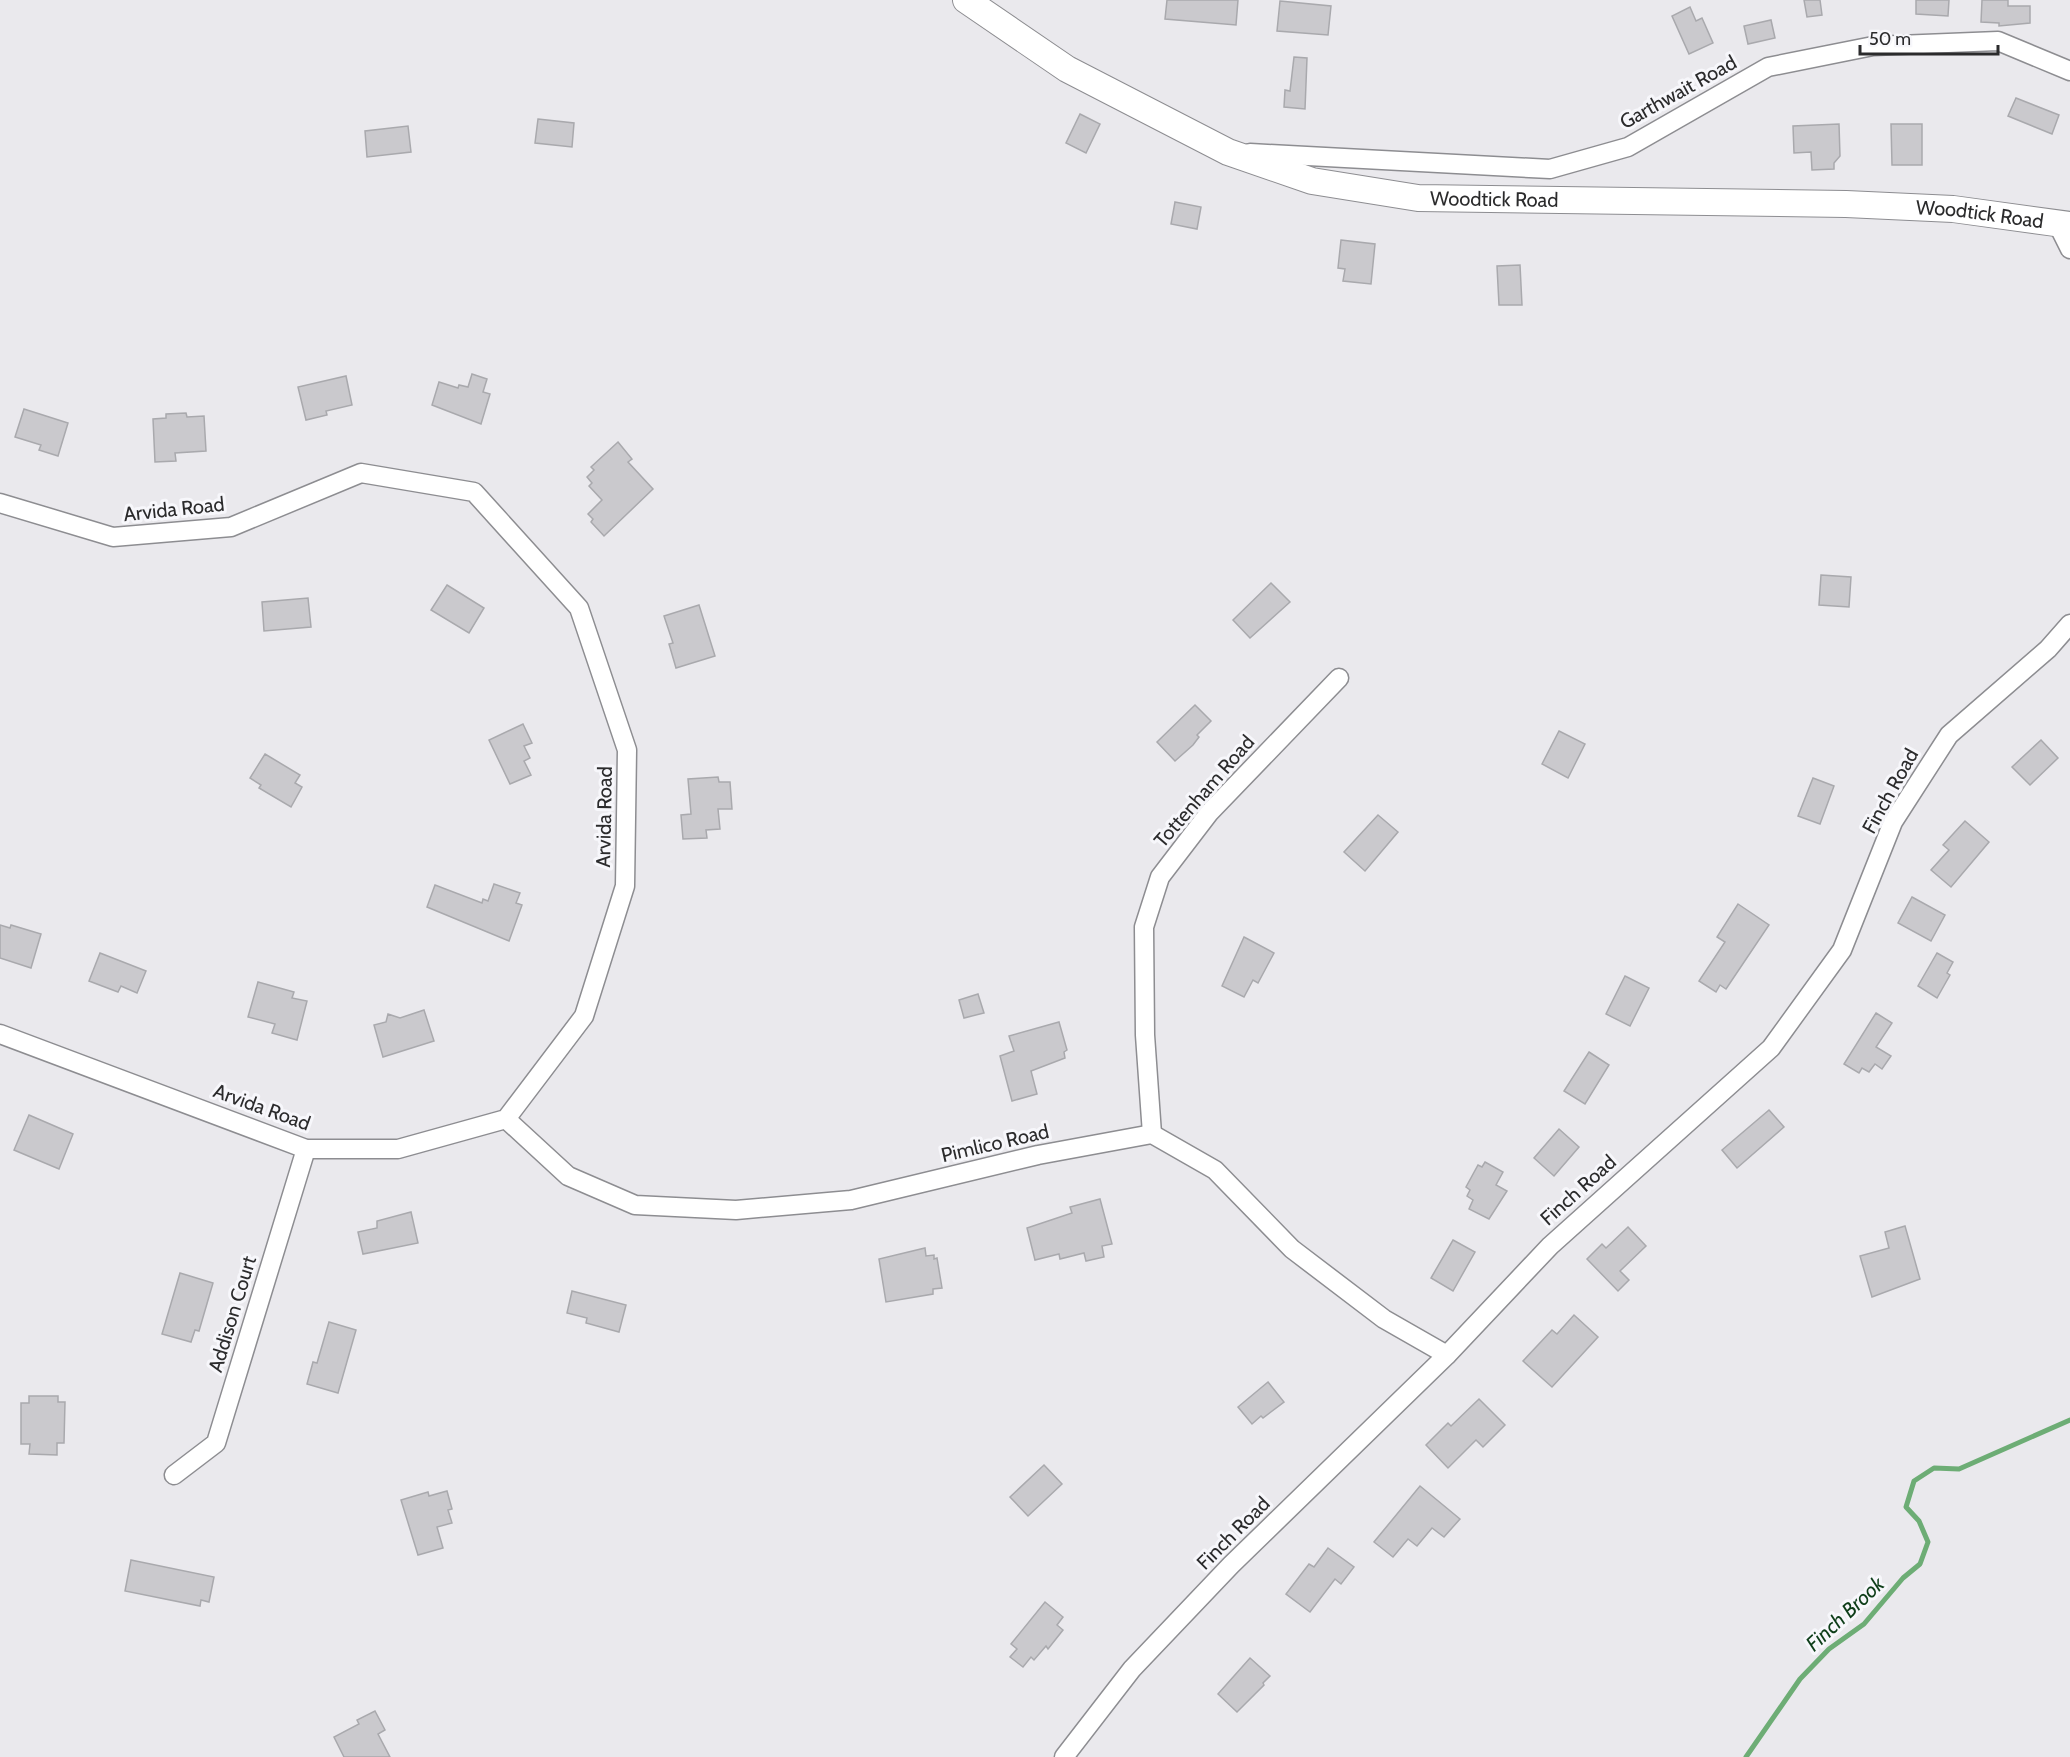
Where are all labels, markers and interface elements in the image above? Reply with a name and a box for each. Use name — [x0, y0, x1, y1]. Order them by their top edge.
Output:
scale bar — [1860, 18, 1998, 56]
text: 50 m — [1869, 28, 1911, 50]
street label: Garthwait Road — [1615, 50, 1741, 134]
street label: Woodtick Road — [1430, 186, 1559, 212]
street label: Woodtick Road — [1916, 195, 2045, 233]
street label: Arvida Road — [122, 492, 226, 526]
street label: Tottenham Road — [1149, 730, 1259, 852]
street label: Finch Road — [1857, 744, 1923, 838]
street label: Arvida Road — [591, 766, 617, 868]
street label: Arvida Road — [210, 1078, 314, 1136]
street label: Pimlico Road — [939, 1119, 1051, 1167]
street label: Finch Road — [1535, 1150, 1621, 1230]
street label: Addison Court — [203, 1253, 261, 1375]
street label: Finch Road — [1191, 1491, 1275, 1575]
water label: Finch Brook — [1800, 1570, 1890, 1656]

